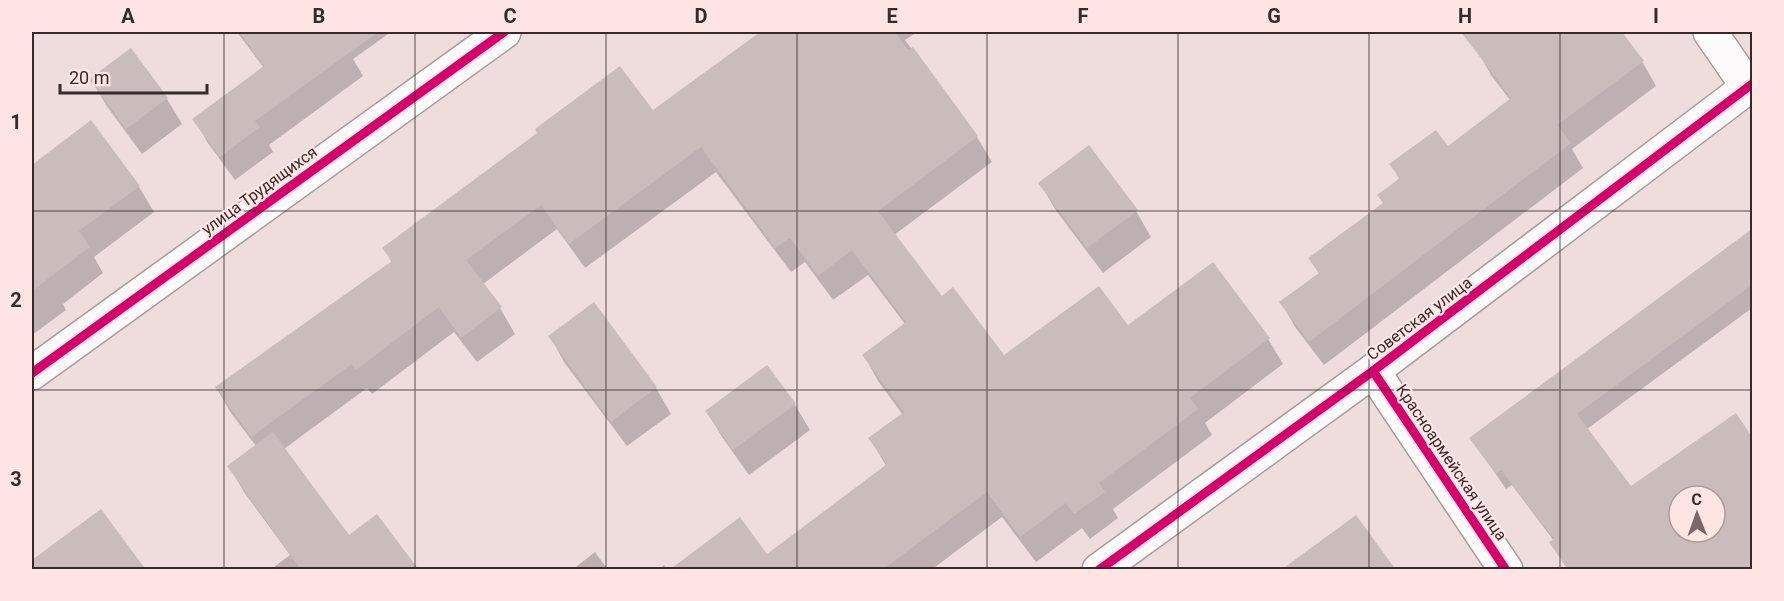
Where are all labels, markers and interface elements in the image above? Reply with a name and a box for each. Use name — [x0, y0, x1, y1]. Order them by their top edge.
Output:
text: A — [121, 4, 135, 28]
text: B — [313, 4, 325, 28]
text: C — [503, 4, 517, 28]
text: D — [695, 4, 708, 28]
text: E — [886, 4, 898, 28]
text: F — [1078, 4, 1089, 28]
text: G — [1267, 4, 1281, 28]
text: H — [1458, 4, 1472, 28]
text: I — [1653, 4, 1659, 28]
scale bar — [60, 57, 207, 95]
text: 20 m — [69, 67, 109, 88]
text: 1 — [10, 110, 22, 134]
street label: улица Трудящихся — [198, 142, 321, 239]
street label: Советская улица — [1363, 273, 1476, 364]
text: 2 — [10, 288, 22, 312]
street label: Красноармейская улица — [1392, 381, 1511, 544]
text: 3 — [10, 467, 22, 491]
north arrow — [1667, 484, 1727, 544]
text: С — [1691, 490, 1702, 509]

